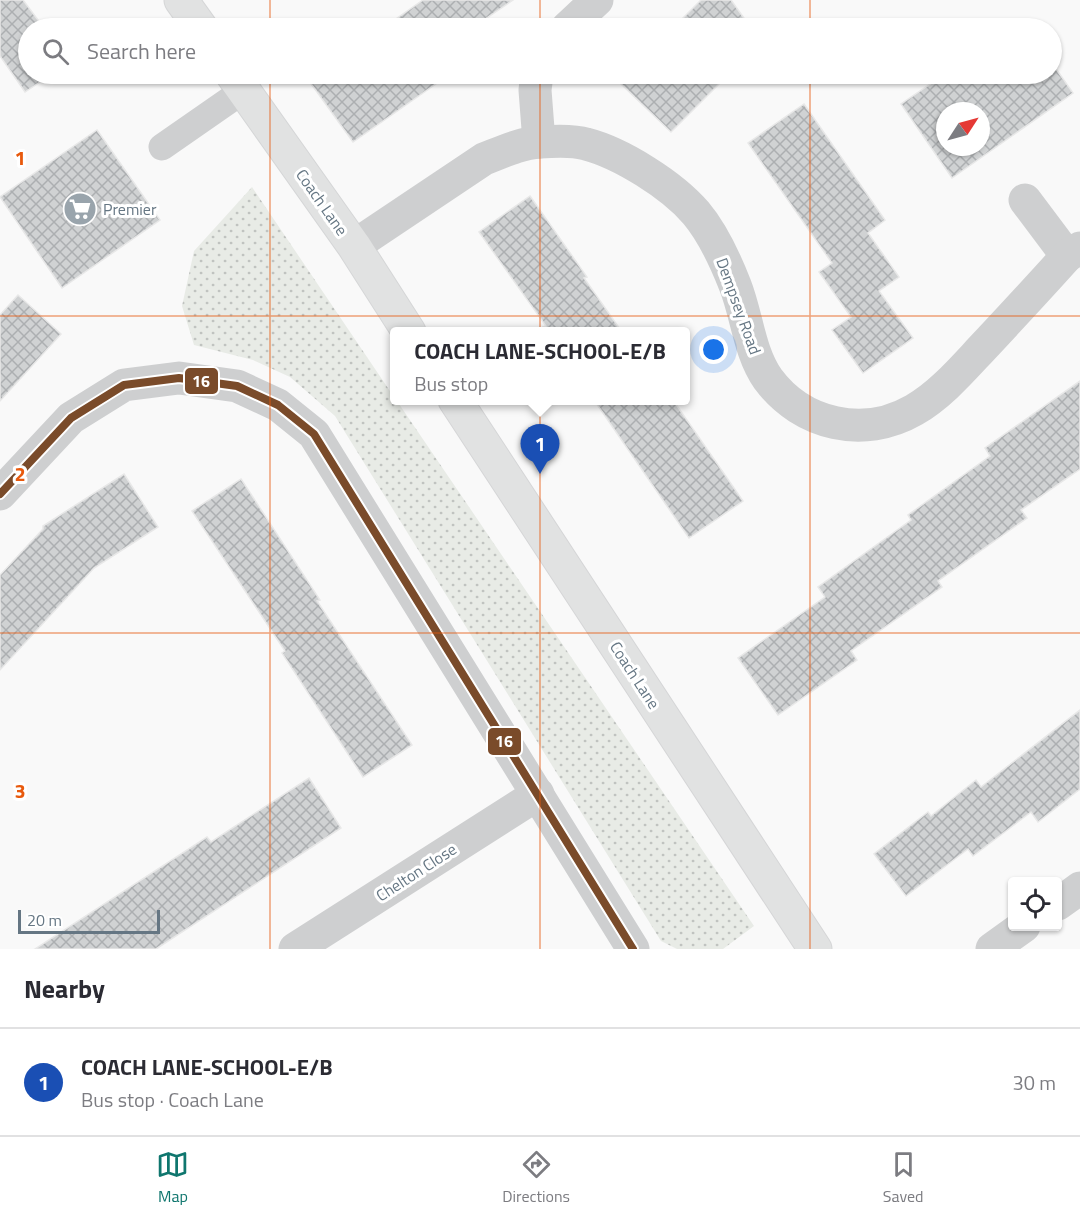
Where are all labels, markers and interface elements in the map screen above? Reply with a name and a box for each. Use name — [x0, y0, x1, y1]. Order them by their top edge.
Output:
search box — [18, 18, 1062, 84]
text: Search here — [87, 34, 196, 68]
icon: search — [39, 35, 72, 68]
north arrow — [936, 102, 990, 156]
text: 1 — [14, 142, 26, 173]
street label: Coach Lane — [290, 164, 354, 240]
supermarket icon: Premier — [62, 191, 98, 227]
place label: Premier — [103, 197, 157, 221]
street label: Dempsey Road — [710, 254, 768, 358]
popup — [390, 327, 690, 405]
text: COACH LANE-SCHOOL-E/B — [414, 334, 666, 368]
your location — [699, 335, 728, 364]
line badge: 16 — [184, 367, 219, 395]
text: Bus stop — [414, 368, 488, 399]
text: 16 — [192, 369, 210, 393]
pin: 1 — [520, 424, 560, 474]
text: 2 — [14, 458, 26, 489]
street label: Coach Lane — [604, 636, 666, 714]
line badge: 16 — [487, 727, 522, 756]
text: 16 — [495, 729, 513, 753]
text: 3 — [14, 775, 26, 806]
street label: Chelton Close — [371, 837, 461, 907]
map controls — [1008, 877, 1062, 931]
button: locate — [1008, 877, 1062, 931]
scale bar — [18, 907, 160, 934]
text: 20 m — [27, 908, 62, 932]
text: Nearby — [24, 969, 105, 1008]
text: COACH LANE-SCHOOL-E/B — [81, 1050, 333, 1084]
text: 1 — [38, 1067, 49, 1098]
text: 30 m — [1012, 1067, 1056, 1098]
text: Bus stop · Coach Lane — [81, 1084, 264, 1115]
tab: Map — [156, 1148, 189, 1208]
tab: Directions — [502, 1148, 570, 1208]
tab: Saved — [883, 1148, 924, 1208]

